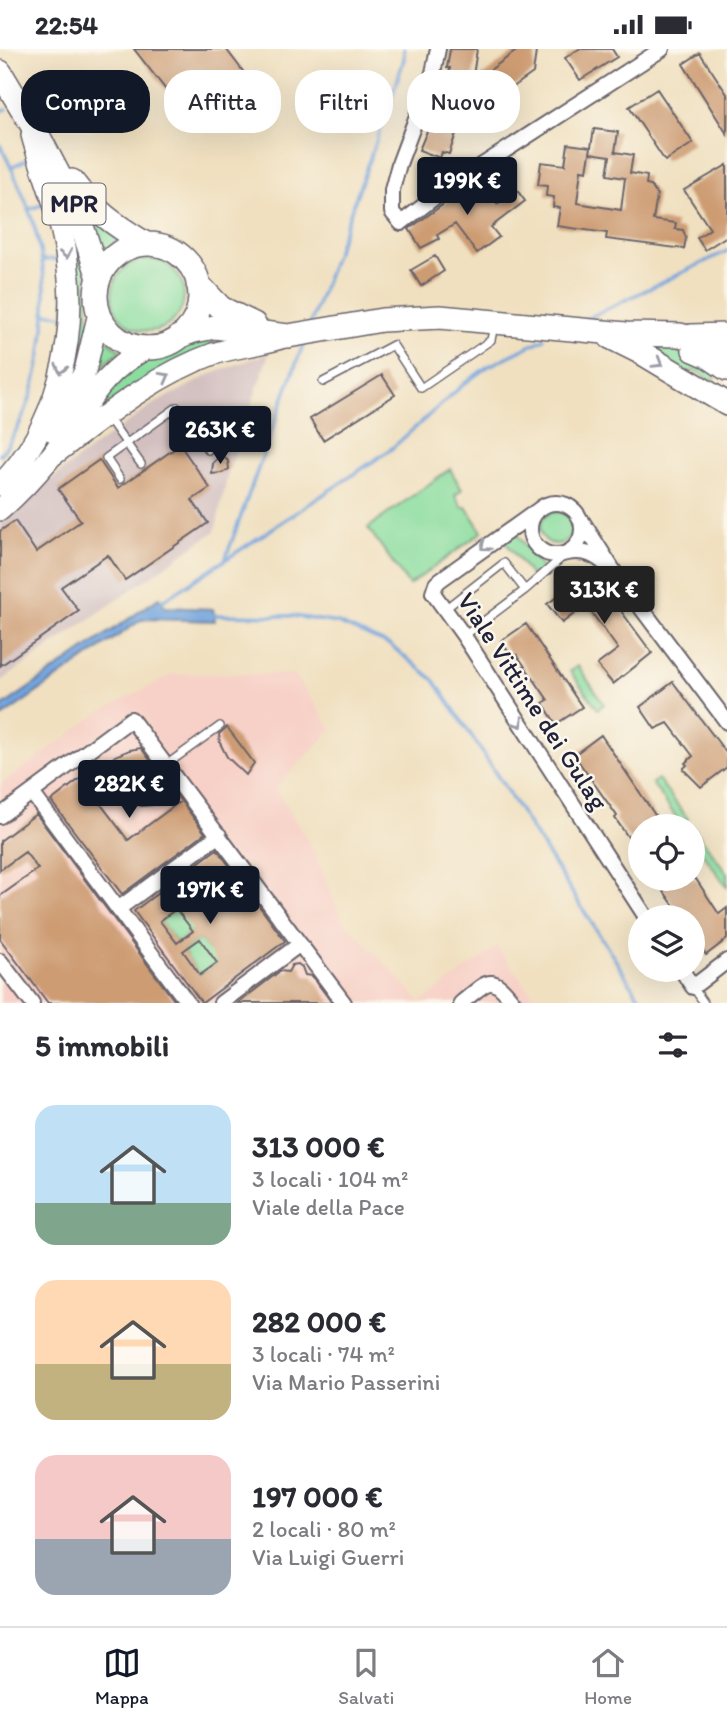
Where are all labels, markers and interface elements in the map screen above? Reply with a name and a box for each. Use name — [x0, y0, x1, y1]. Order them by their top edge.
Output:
text: 22:54 — [35, 9, 98, 41]
chip: Compra — [21, 70, 150, 133]
chip: Affitta — [164, 70, 281, 133]
chip: Filtri — [295, 70, 393, 133]
chip: Nuovo — [407, 70, 520, 133]
pin: 199K € — [410, 157, 524, 217]
text: 199K € — [433, 166, 501, 194]
road number: MPR — [42, 183, 106, 225]
one-way arrow — [58, 248, 73, 260]
one-way arrow — [651, 354, 664, 367]
one-way arrow — [55, 363, 69, 375]
one-way arrow — [158, 372, 170, 385]
pin: 263K € — [163, 407, 277, 466]
text: 263K € — [185, 415, 255, 443]
one-way arrow — [480, 538, 493, 551]
pin: 313K € — [547, 567, 661, 626]
text: 313K € — [570, 575, 638, 603]
street label: Viale Vittime dei Gulag — [451, 586, 616, 816]
one-way arrow — [511, 716, 524, 729]
pin: 282K € — [72, 761, 186, 820]
text: 282K € — [94, 769, 164, 797]
map controls — [628, 814, 705, 982]
button: locate — [628, 814, 705, 891]
pin: 197K € — [153, 867, 267, 926]
text: 197K € — [176, 875, 244, 903]
button: layers — [628, 905, 705, 982]
icon: filters — [654, 1026, 692, 1064]
text: 5 immobili — [35, 1027, 169, 1064]
text: 313 000 € — [252, 1128, 385, 1165]
icon: home — [91, 1133, 175, 1217]
text: 3 locali · 104 m² — [252, 1165, 408, 1193]
text: Viale della Pace — [252, 1193, 405, 1221]
text: 282 000 € — [252, 1303, 386, 1340]
icon: home — [91, 1308, 175, 1392]
text: 3 locali · 74 m² — [252, 1340, 395, 1368]
text: Via Mario Passerini — [252, 1368, 440, 1396]
text: 197 000 € — [252, 1478, 383, 1515]
icon: home — [91, 1483, 175, 1567]
text: 2 locali · 80 m² — [252, 1515, 396, 1543]
text: Via Luigi Guerri — [252, 1543, 404, 1571]
tab: Mappa — [95, 1644, 149, 1709]
tab: Salvati — [338, 1644, 394, 1709]
tab: Home — [584, 1644, 632, 1709]

